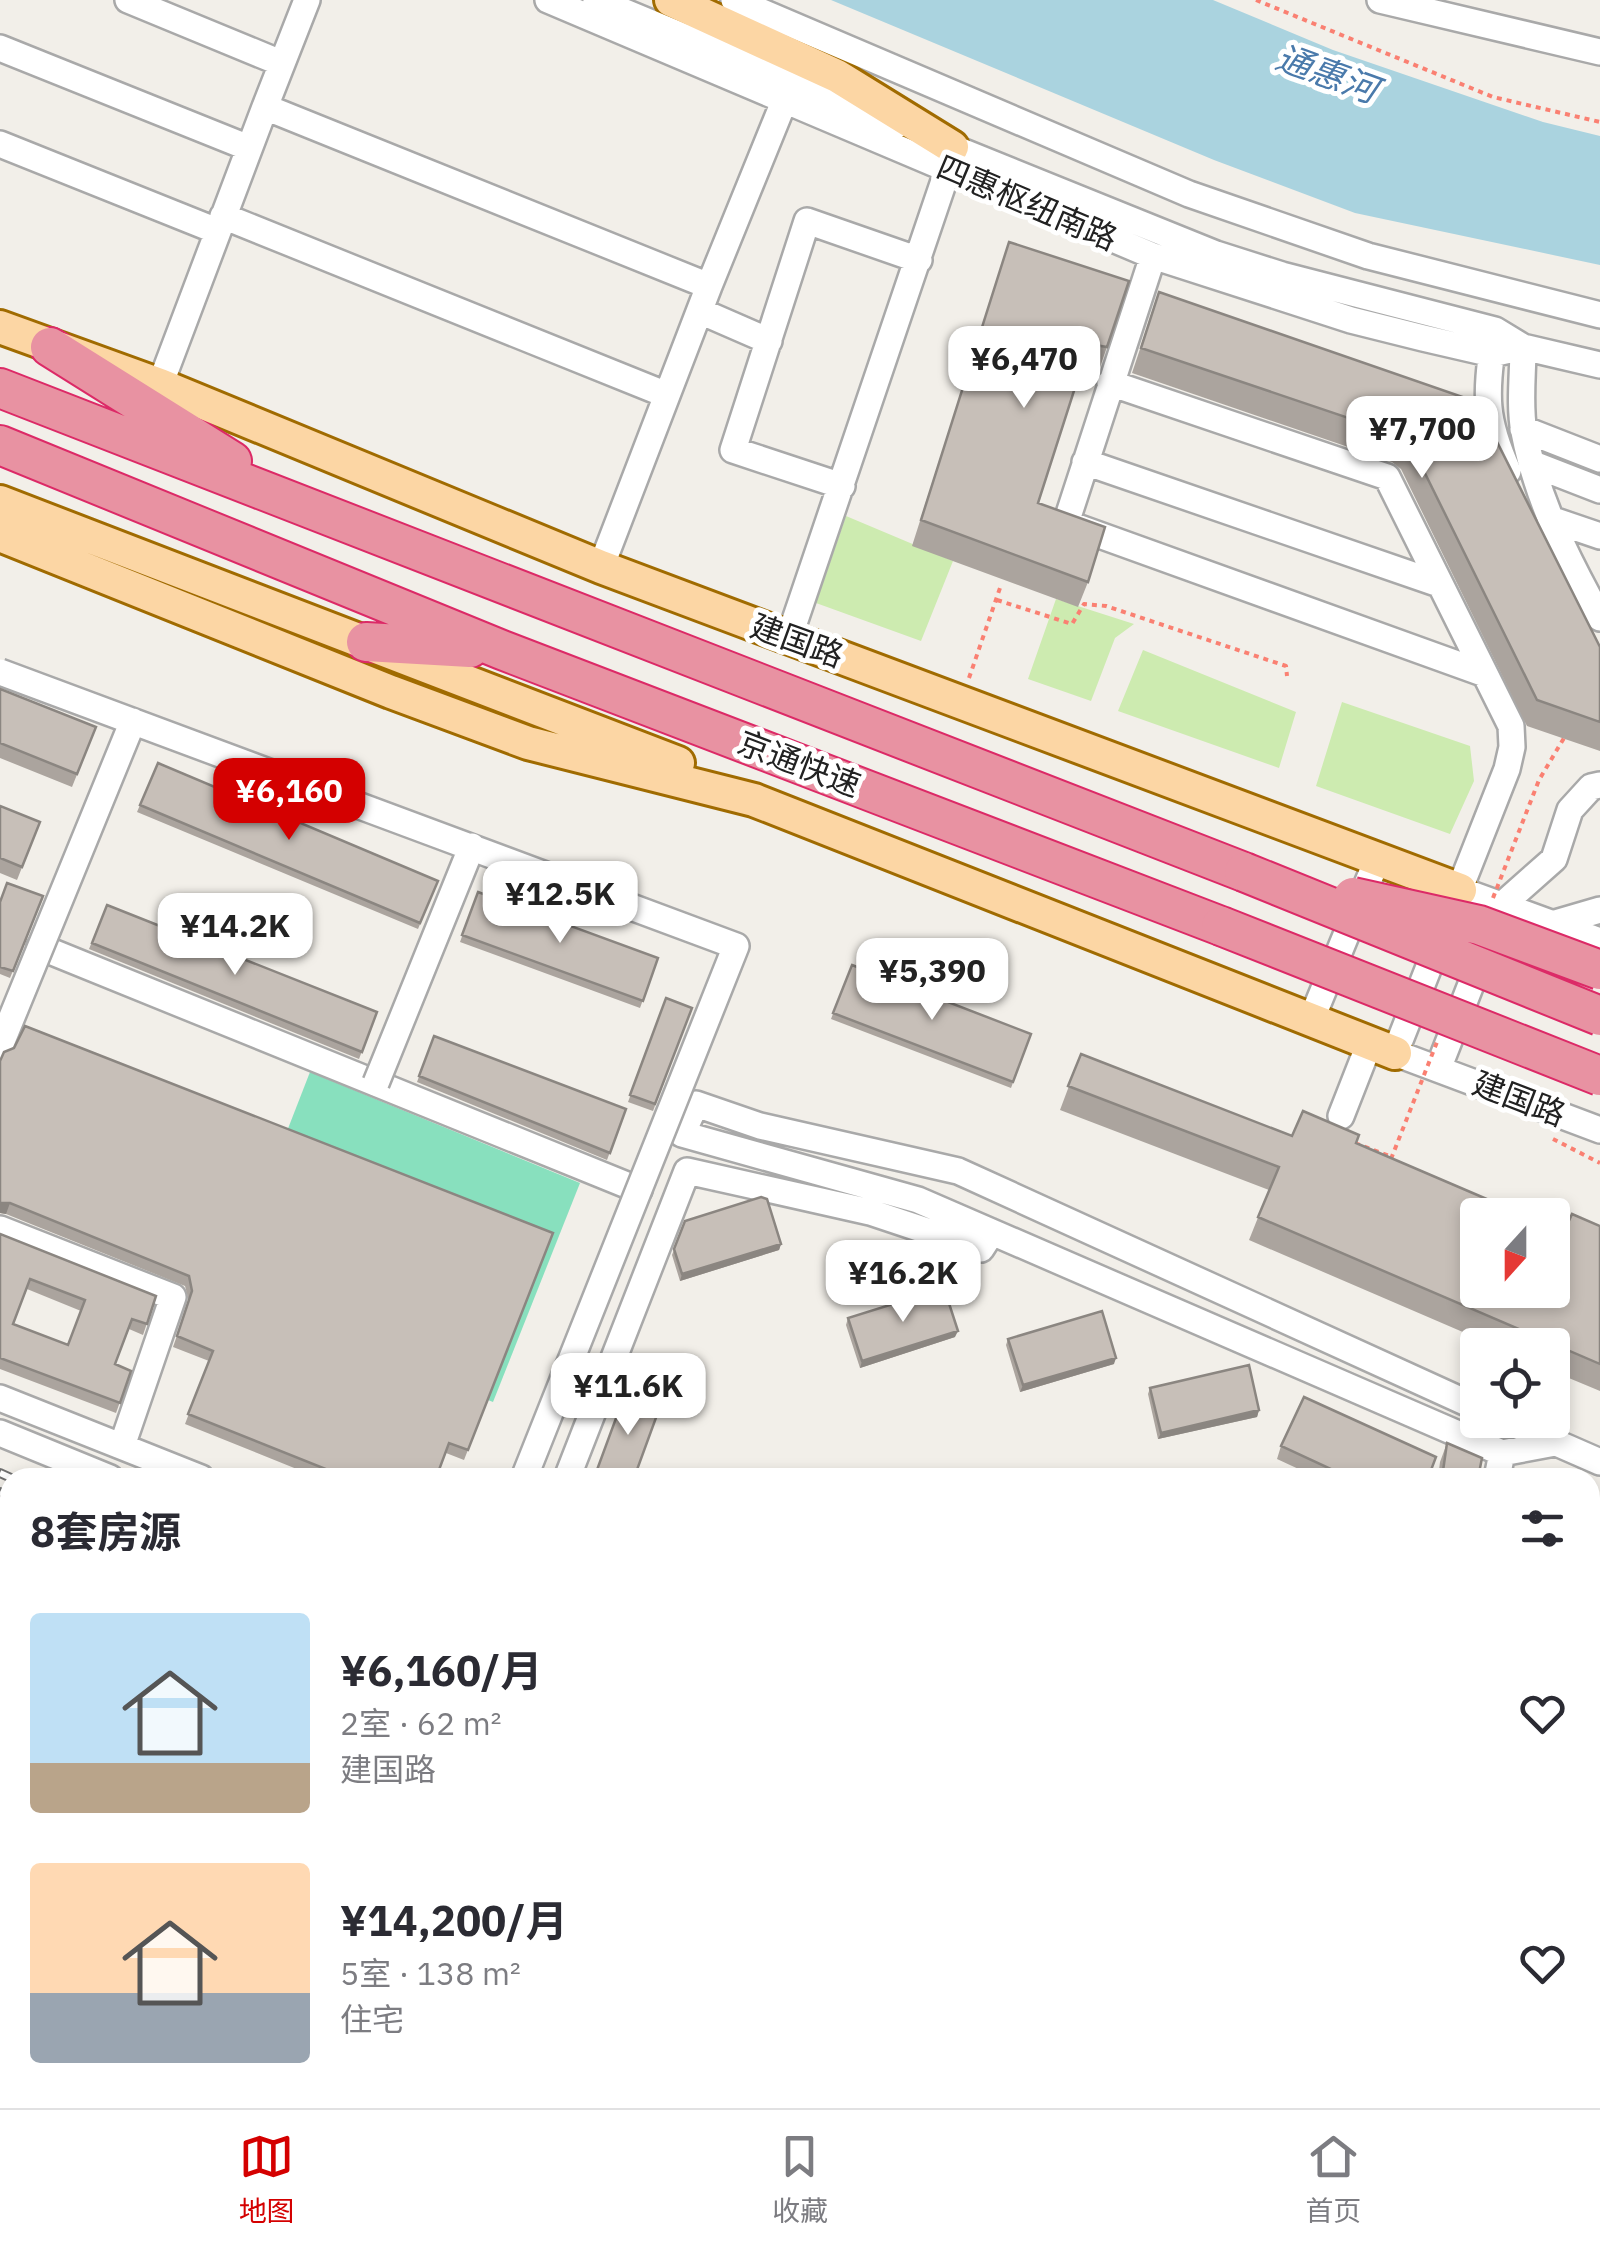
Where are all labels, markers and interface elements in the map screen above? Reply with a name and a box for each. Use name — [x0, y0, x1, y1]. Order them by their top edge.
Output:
water label: 通惠河 — [1270, 33, 1390, 115]
street label: 四惠枢纽南路 — [931, 145, 1124, 259]
pin: ¥6,470 — [943, 326, 1105, 411]
text: ¥6,470 — [970, 337, 1078, 379]
pin: ¥7,700 — [1341, 396, 1503, 481]
text: ¥7,700 — [1368, 407, 1476, 449]
street label: 建国路 — [745, 604, 850, 676]
street label: 京通快速 — [732, 721, 867, 806]
pin: ¥6,160 — [208, 758, 370, 843]
text: ¥6,160 — [235, 769, 343, 811]
pin: ¥12.5K — [479, 861, 641, 946]
text: ¥12.5K — [505, 872, 615, 914]
pin: ¥14.2K — [154, 893, 316, 978]
text: ¥14.2K — [180, 904, 290, 946]
pin: ¥5,390 — [851, 938, 1013, 1023]
text: ¥5,390 — [878, 949, 986, 991]
street label: 建国路 — [1467, 1061, 1572, 1135]
north arrow — [1460, 1198, 1570, 1308]
map controls — [1460, 1198, 1570, 1438]
pin: ¥16.2K — [822, 1240, 984, 1325]
text: ¥16.2K — [848, 1251, 958, 1293]
button: locate — [1460, 1328, 1570, 1438]
pin: ¥11.6K — [547, 1353, 709, 1438]
text: ¥11.6K — [573, 1364, 683, 1406]
icon: filters — [1515, 1501, 1570, 1556]
text: 8套房源 — [30, 1504, 181, 1559]
text: ¥6,160/月 — [340, 1643, 542, 1698]
icon: home — [110, 1653, 230, 1773]
icon: heart — [1515, 1686, 1570, 1741]
text: 2室 · 62 m² — [340, 1702, 502, 1744]
text: 建国路 — [340, 1748, 436, 1790]
text: ¥14,200/月 — [340, 1893, 568, 1948]
icon: home — [110, 1903, 230, 2023]
icon: heart — [1515, 1936, 1570, 1991]
text: 5室 · 138 m² — [340, 1952, 521, 1994]
text: 住宅 — [340, 1998, 404, 2040]
tab: 地图 — [239, 2129, 295, 2229]
tab: 收藏 — [772, 2129, 828, 2229]
tab: 首页 — [1305, 2129, 1361, 2229]

